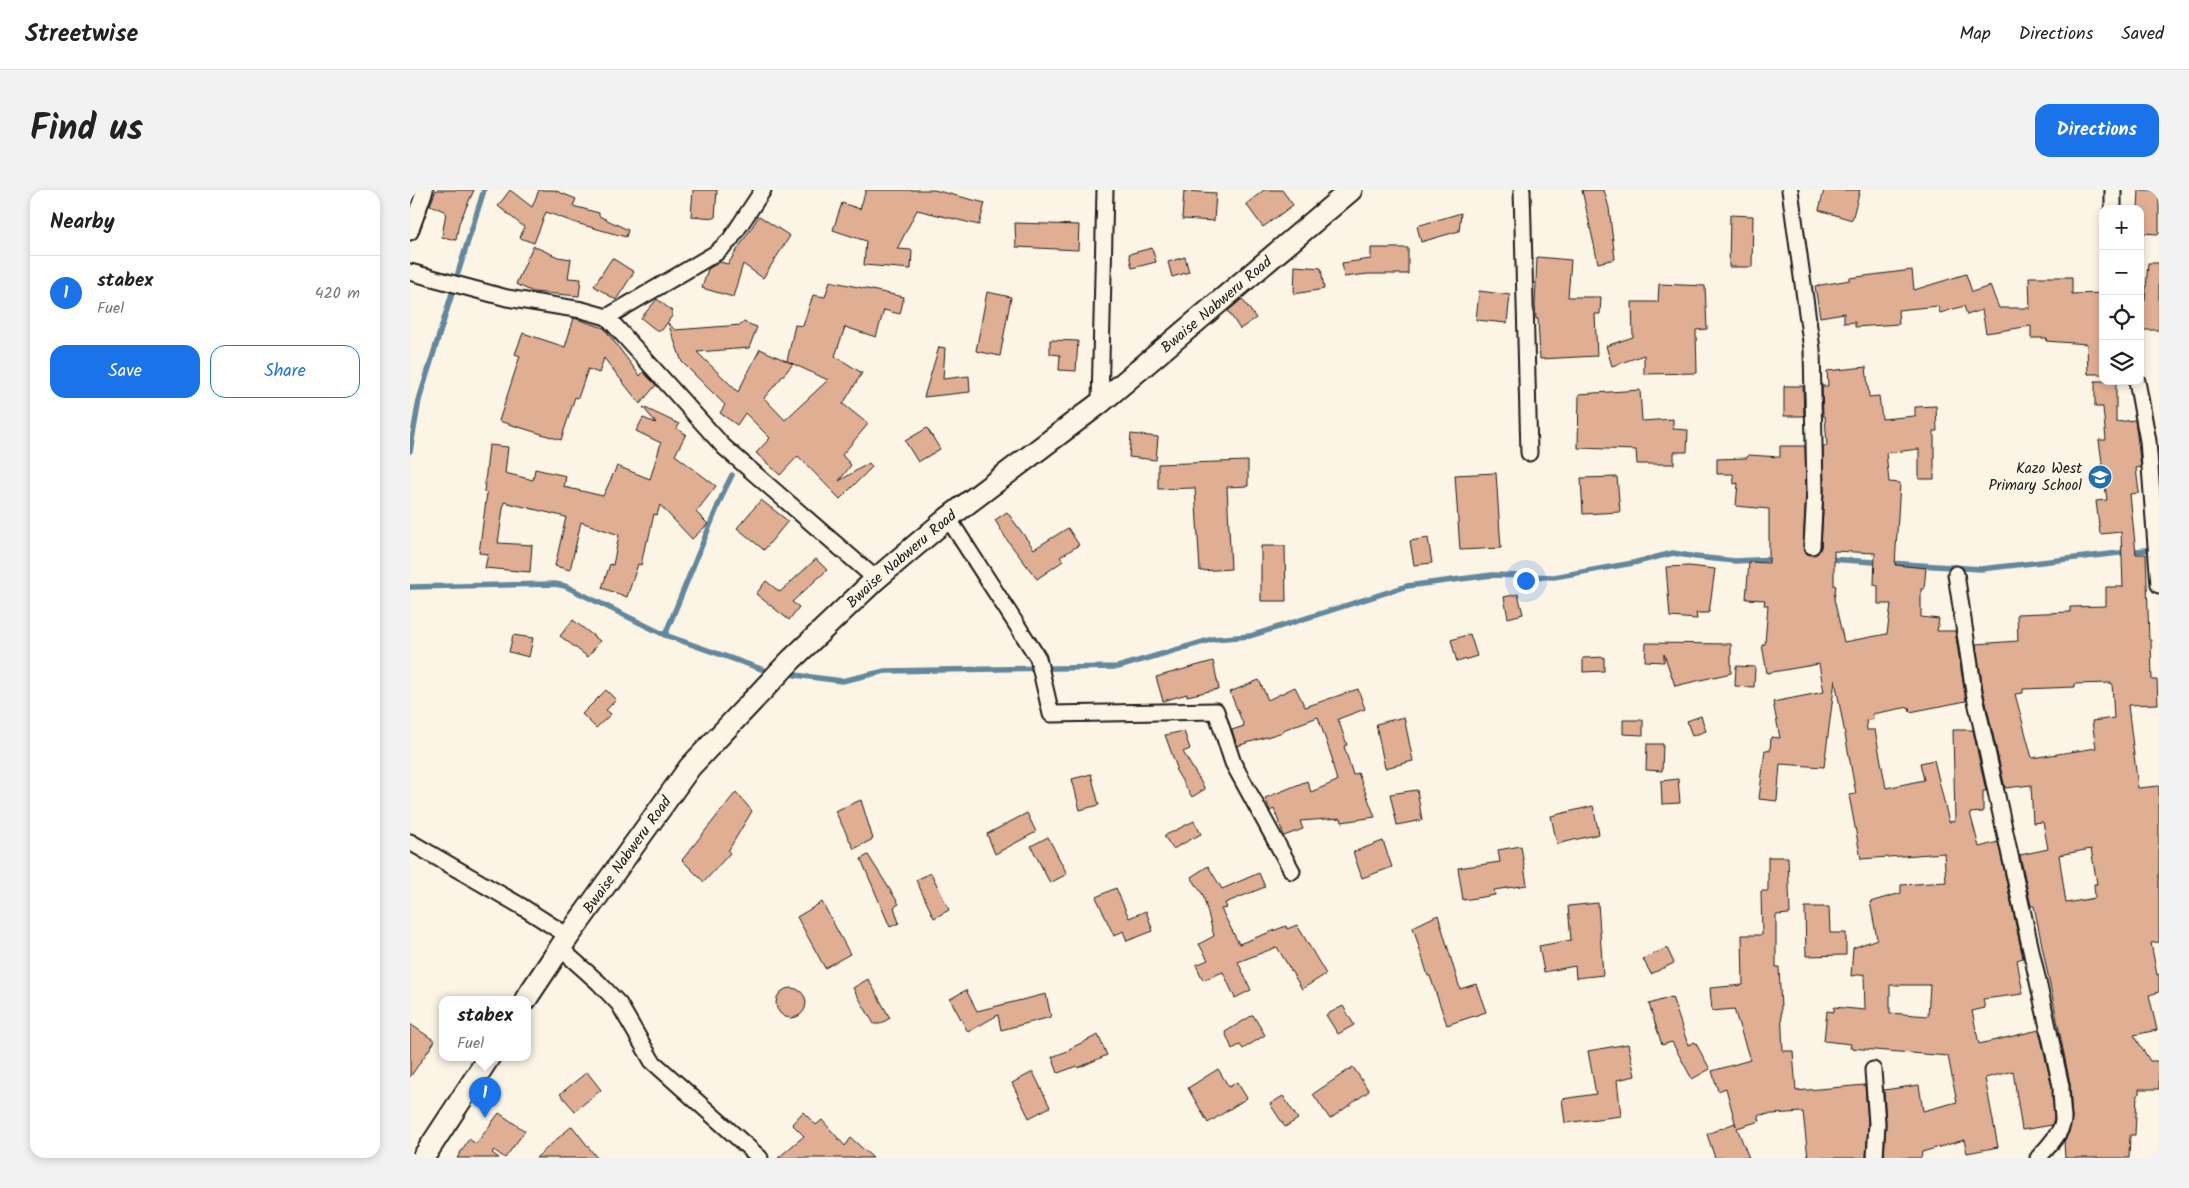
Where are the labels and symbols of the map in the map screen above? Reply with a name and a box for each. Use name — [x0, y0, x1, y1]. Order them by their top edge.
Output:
street label: Bwaise Nabweru Road — [1156, 251, 1278, 360]
place label: Kazo West Primary School — [1988, 457, 2082, 498]
school or university icon: Kazo West Primary School — [2087, 464, 2113, 490]
street label: Bwaise Nabweru Road — [841, 504, 962, 614]
your location — [1513, 568, 1539, 594]
street label: Bwaise Nabweru Road — [577, 791, 679, 919]
pin: 1 — [469, 1077, 501, 1118]

